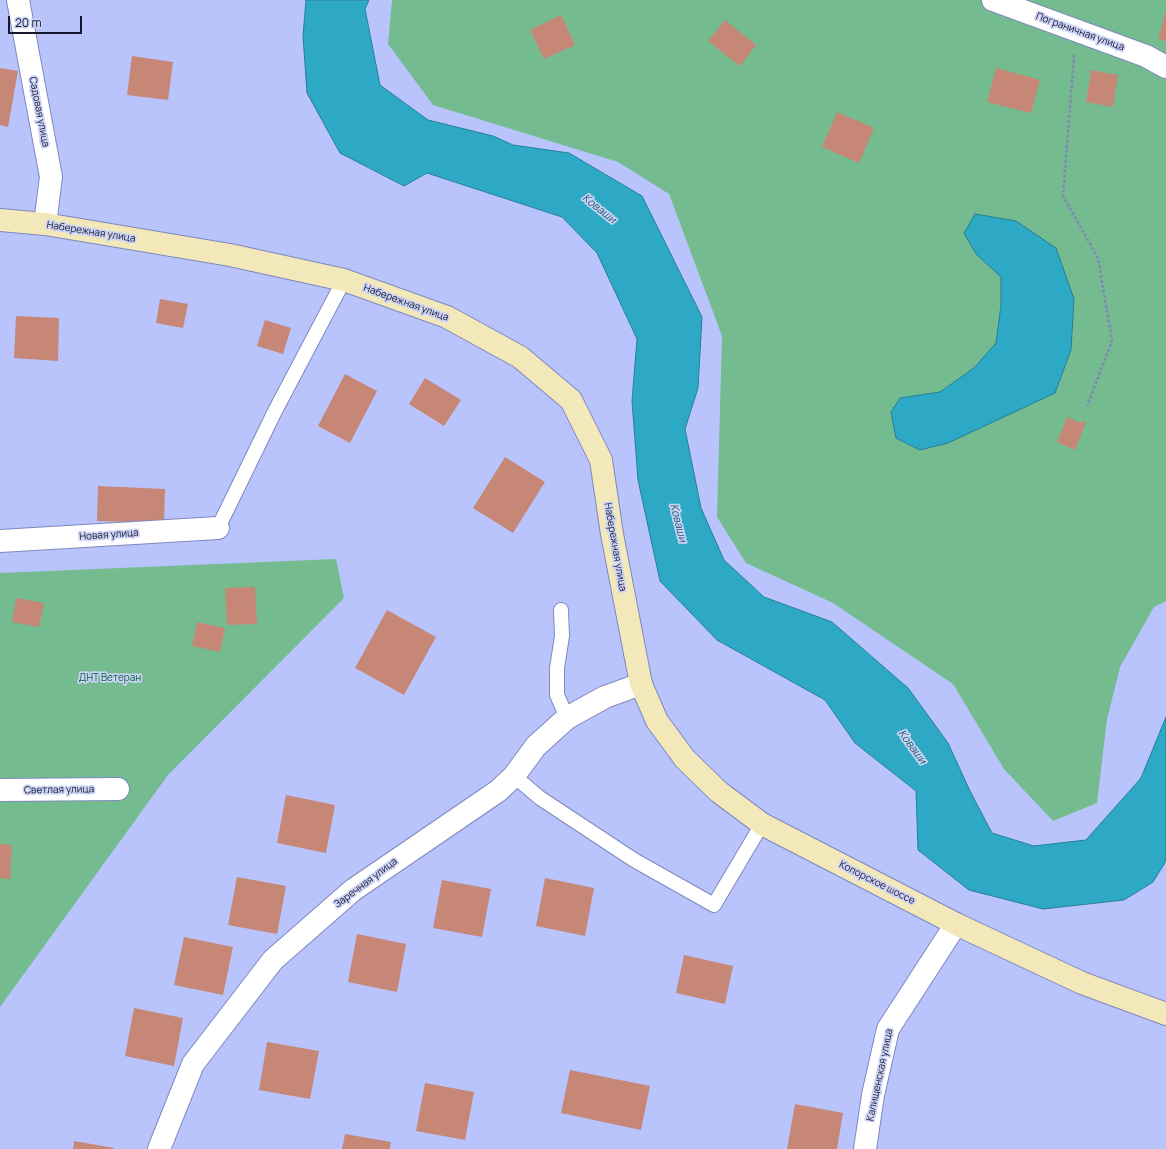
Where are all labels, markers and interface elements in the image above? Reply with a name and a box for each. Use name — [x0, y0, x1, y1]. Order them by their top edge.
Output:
scale bar — [10, 8, 84, 34]
street label: Пограничная улица — [1034, 10, 1126, 54]
text: 20 m — [15, 14, 42, 31]
street label: Садовая улица — [26, 76, 52, 148]
water label: Коваши — [580, 192, 618, 226]
street label: Набережная улица — [46, 219, 136, 245]
street label: Набережная улица — [362, 282, 450, 324]
street label: Набережная улица — [601, 502, 629, 592]
water label: Коваши — [667, 502, 689, 544]
street label: Новая улица — [79, 527, 139, 543]
park label: ДНТ Ветеран — [79, 672, 141, 684]
water label: Коваши — [895, 727, 929, 767]
street label: Светлая улица — [24, 783, 94, 797]
street label: Заречная улица — [332, 855, 400, 911]
street label: Копорское шоссе — [837, 859, 917, 907]
street label: Калищенская улица — [864, 1028, 896, 1122]

